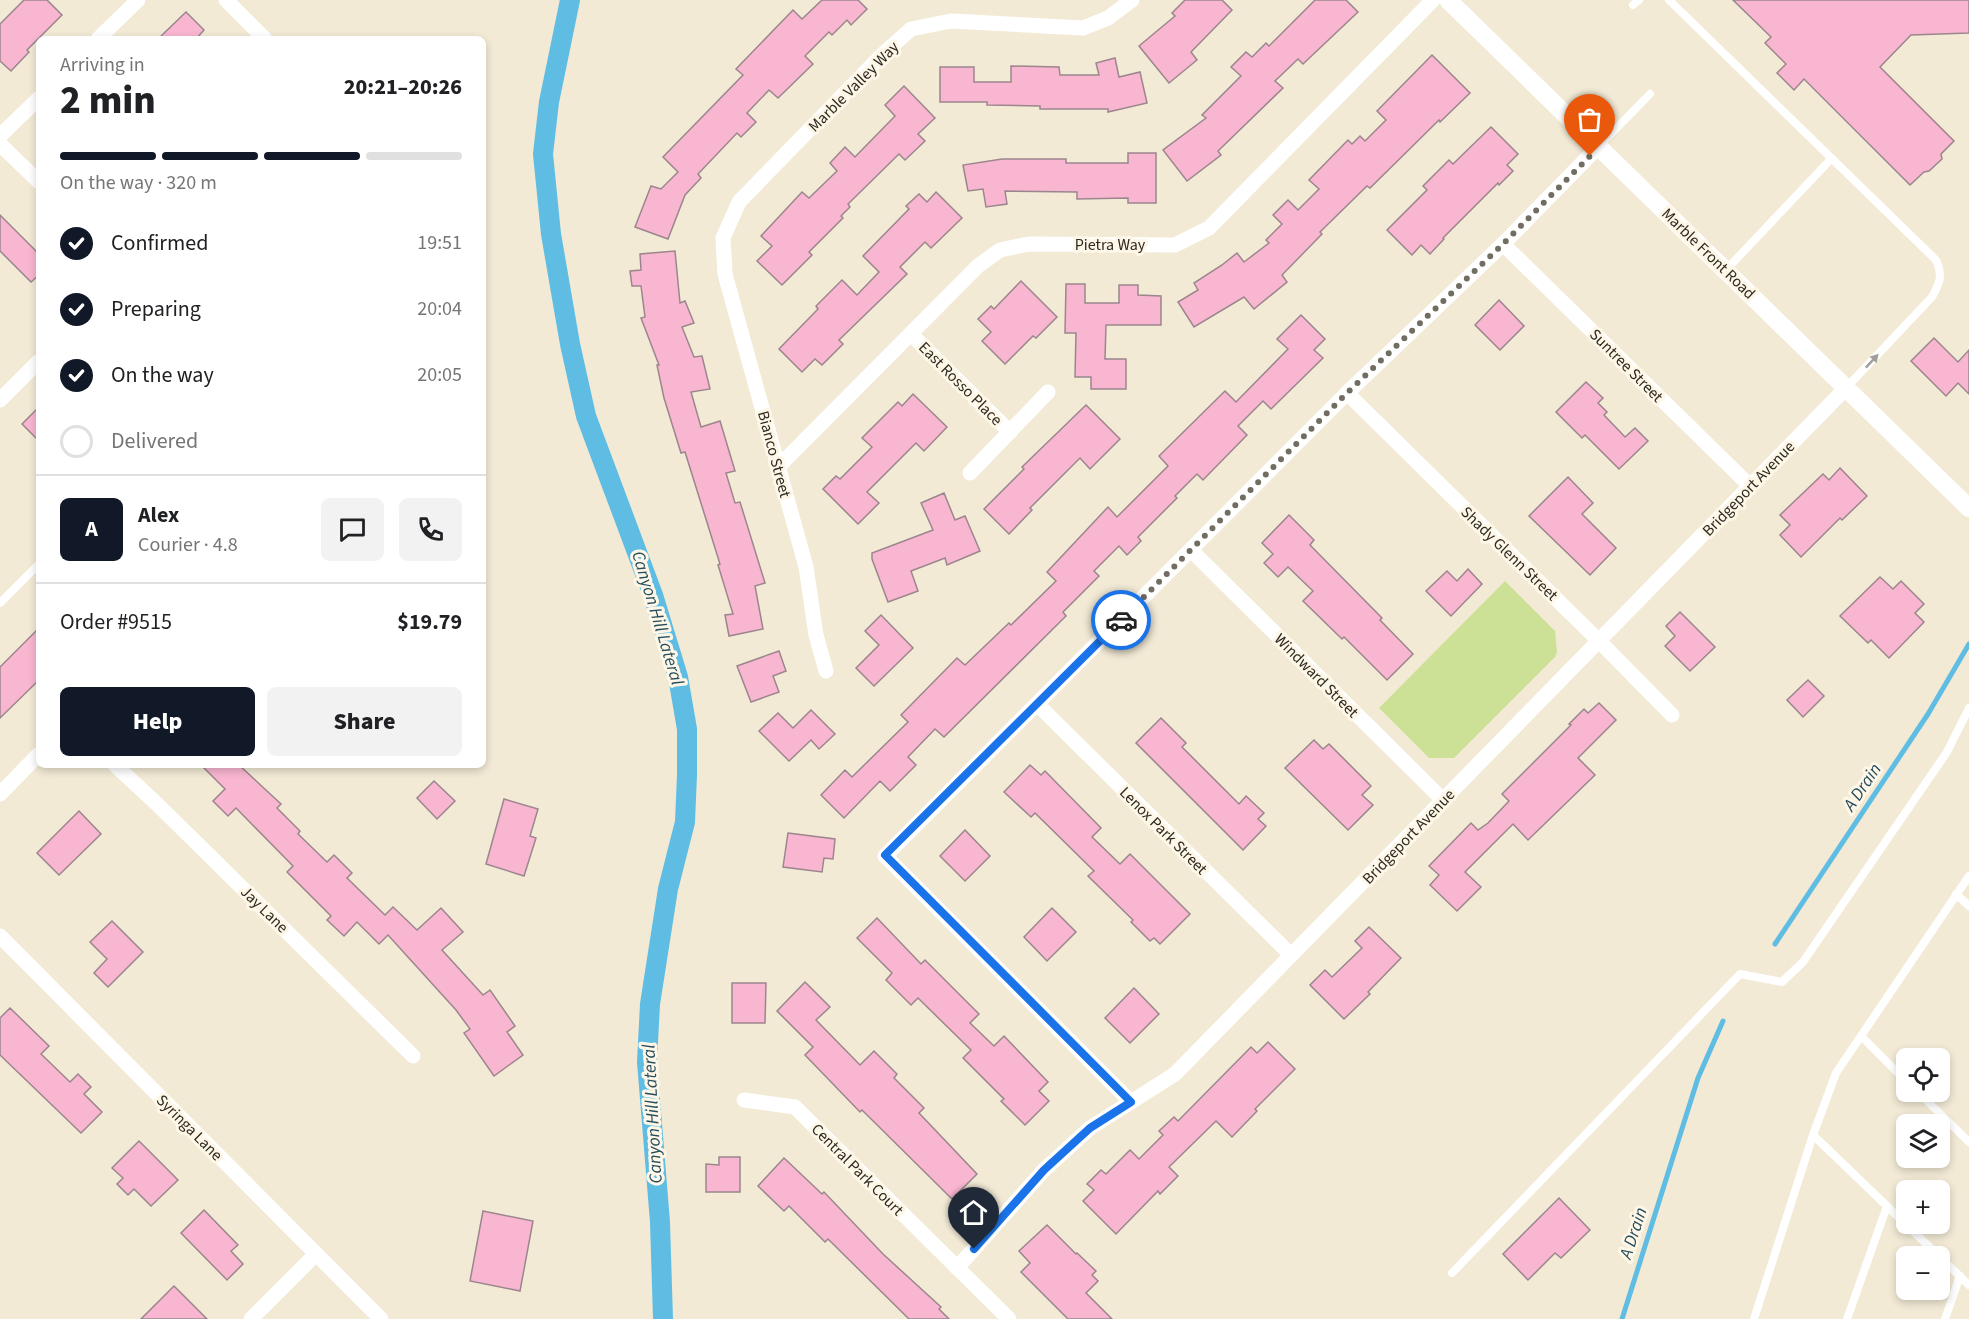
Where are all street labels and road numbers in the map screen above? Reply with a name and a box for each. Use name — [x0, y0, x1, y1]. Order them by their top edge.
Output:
street label: Marble Valley Way — [804, 36, 904, 137]
street label: Marble Front Road — [1657, 203, 1760, 304]
street label: Pietra Way — [1075, 234, 1146, 256]
street label: Suntree Street — [1585, 324, 1668, 408]
street label: East Rosso Place — [913, 337, 1007, 431]
street label: Bianco Street — [752, 408, 796, 501]
street label: Bridgeport Avenue — [1698, 436, 1800, 541]
street label: Shady Glenn Street — [1456, 502, 1563, 606]
street label: Windward Street — [1269, 629, 1364, 723]
street label: Lenox Park Street — [1114, 782, 1213, 880]
street label: Bridgeport Avenue — [1358, 784, 1460, 889]
street label: Jay Lane — [235, 881, 293, 938]
street label: Syringa Lane — [151, 1090, 227, 1166]
street label: Central Park Court — [806, 1119, 909, 1221]

